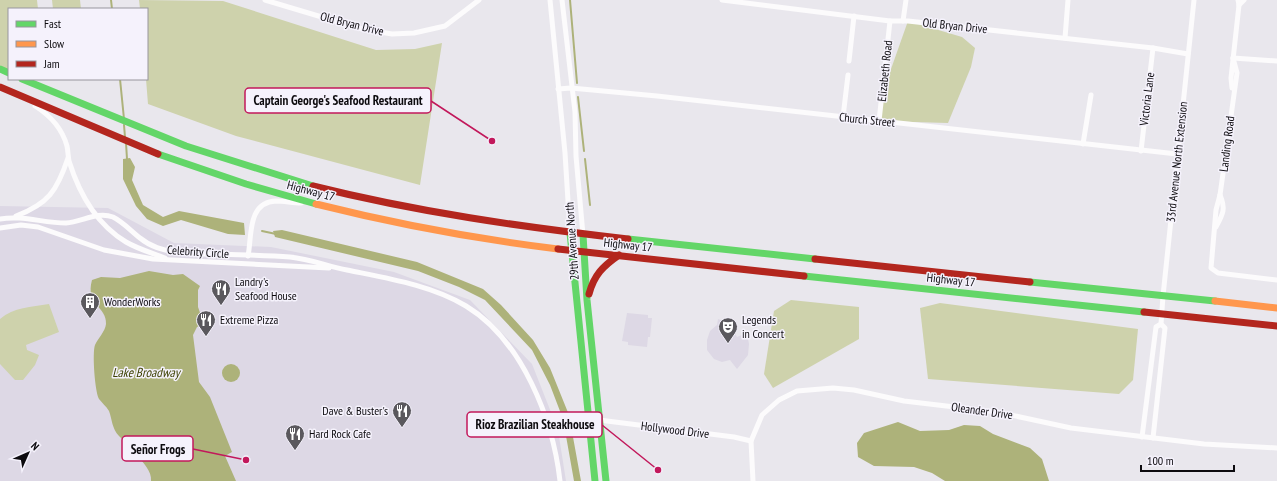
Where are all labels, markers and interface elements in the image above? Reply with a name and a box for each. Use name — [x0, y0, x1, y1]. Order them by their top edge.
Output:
legend — [8, 8, 148, 80]
street label: Old Bryan Drive — [319, 8, 386, 39]
street label: Old Bryan Drive — [922, 15, 988, 36]
text: Fast — [44, 16, 62, 31]
text: Slow — [44, 36, 65, 51]
street label: Elizabeth Road — [874, 40, 895, 102]
text: Jam — [43, 56, 60, 71]
street label: Victoria Lane — [1136, 71, 1157, 128]
callout: Captain George's Seafood Restaurant — [245, 88, 431, 113]
text: Captain George's Seafood Restaurant — [253, 92, 423, 109]
street label: 33rd Avenue North Extension — [1163, 101, 1190, 223]
street label: Church Street — [838, 109, 896, 130]
street label: Landing Road — [1216, 115, 1237, 173]
street label: Highway 17 — [286, 177, 337, 204]
street label: 29th Avenue North — [561, 201, 582, 281]
street label: Highway 17 — [603, 234, 653, 255]
street label: Celebrity Circle — [166, 242, 230, 261]
street label: Highway 17 — [926, 269, 976, 290]
place label: Landry's Seafood House — [235, 274, 297, 303]
restaurant icon: Landry's Seafood House — [210, 278, 232, 306]
building icon: WonderWorks — [79, 291, 101, 319]
place label: WonderWorks — [104, 294, 160, 309]
restaurant icon: Extreme Pizza — [195, 309, 217, 337]
place label: Extreme Pizza — [220, 312, 279, 327]
place label: Legends in Concert — [742, 312, 785, 341]
theatre icon: Legends in Concert — [717, 316, 739, 344]
water label: Lake Broadway — [112, 364, 182, 381]
street label: Oleander Drive — [950, 399, 1014, 422]
restaurant icon: Dave & Buster's — [391, 400, 413, 428]
place label: Dave & Buster's — [322, 403, 388, 418]
callout: Rioz Brazilian Steakhouse — [467, 412, 602, 437]
text: Rioz Brazilian Steakhouse — [475, 416, 595, 433]
street label: Hollywood Drive — [640, 418, 710, 441]
restaurant icon: Hard Rock Cafe — [284, 423, 306, 451]
place label: Hard Rock Cafe — [309, 426, 371, 441]
north arrow — [8, 433, 48, 473]
callout: Señor Frogs — [122, 436, 193, 461]
text: N — [28, 439, 42, 453]
text: Señor Frogs — [131, 441, 186, 458]
scale bar — [1141, 447, 1234, 473]
text: 100 m — [1147, 453, 1174, 468]

